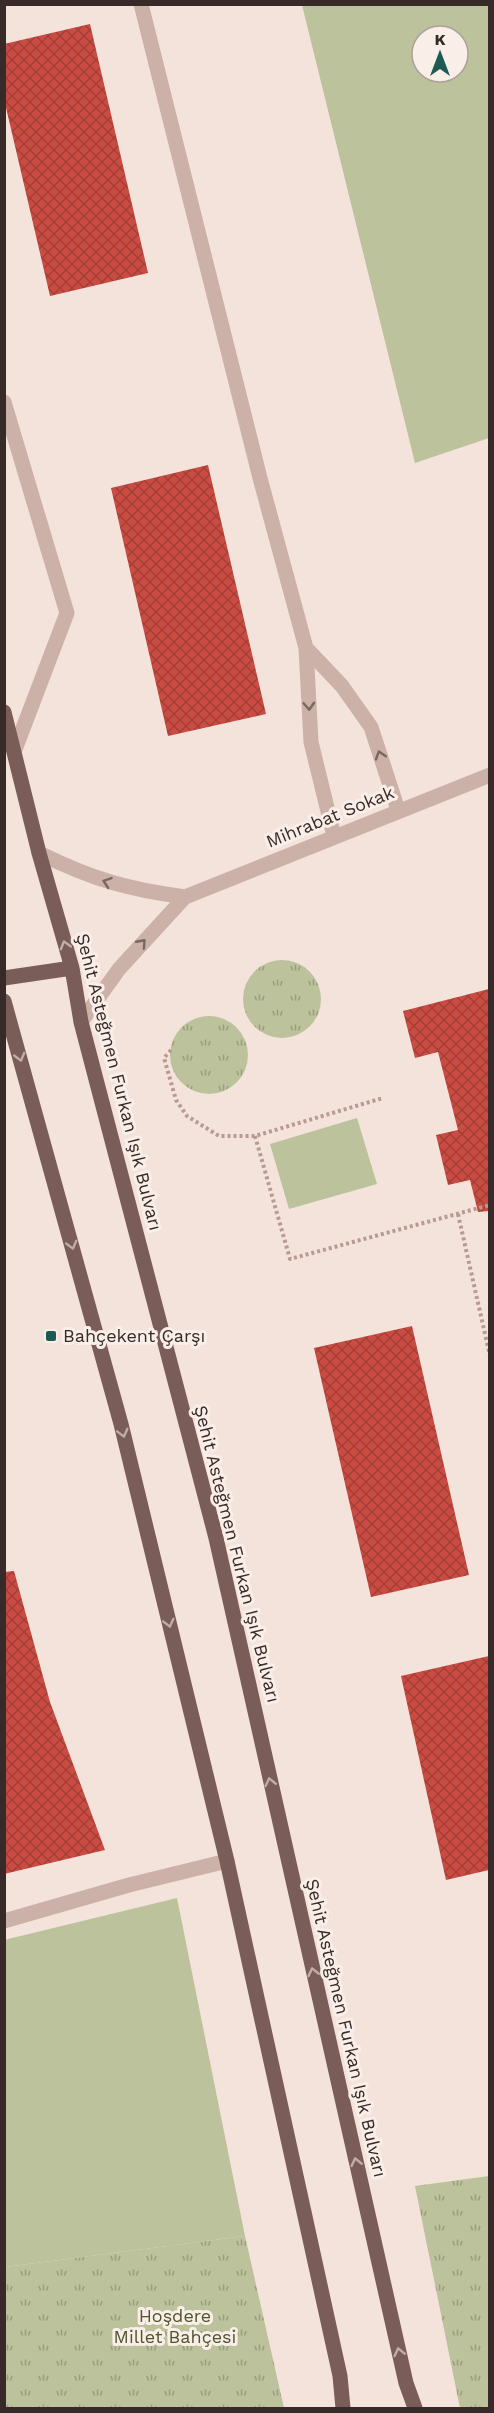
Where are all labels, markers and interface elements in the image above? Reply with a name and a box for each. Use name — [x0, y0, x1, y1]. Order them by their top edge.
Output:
north arrow — [410, 24, 470, 84]
text: K — [434, 30, 446, 49]
one-way arrow — [303, 702, 316, 711]
one-way arrow — [375, 750, 388, 761]
street label: Mihrabat Sokak — [263, 781, 397, 852]
one-way arrow — [102, 877, 113, 890]
street label: Şehit Asteğmen Furkan Işık Bulvarı — [72, 931, 167, 1233]
one-way arrow — [135, 939, 146, 950]
one-way arrow — [60, 940, 72, 950]
one-way arrow — [13, 1051, 25, 1062]
one-way arrow — [65, 1239, 77, 1250]
place label: Bahçekent Çarşı — [63, 1325, 205, 1346]
marker: Bahçekent Çarşı — [44, 1329, 58, 1343]
street label: Şehit Asteğmen Furkan Işık Bulvarı — [190, 1403, 285, 1705]
one-way arrow — [116, 1428, 129, 1438]
one-way arrow — [162, 1618, 175, 1628]
one-way arrow — [265, 1777, 278, 1787]
street label: Şehit Asteğmen Furkan Işık Bulvarı — [302, 1877, 391, 2179]
one-way arrow — [307, 1967, 320, 1977]
one-way arrow — [350, 2157, 363, 2167]
park label: Hoşdere Millet Bahçesi — [114, 2305, 236, 2347]
one-way arrow — [393, 2348, 406, 2358]

